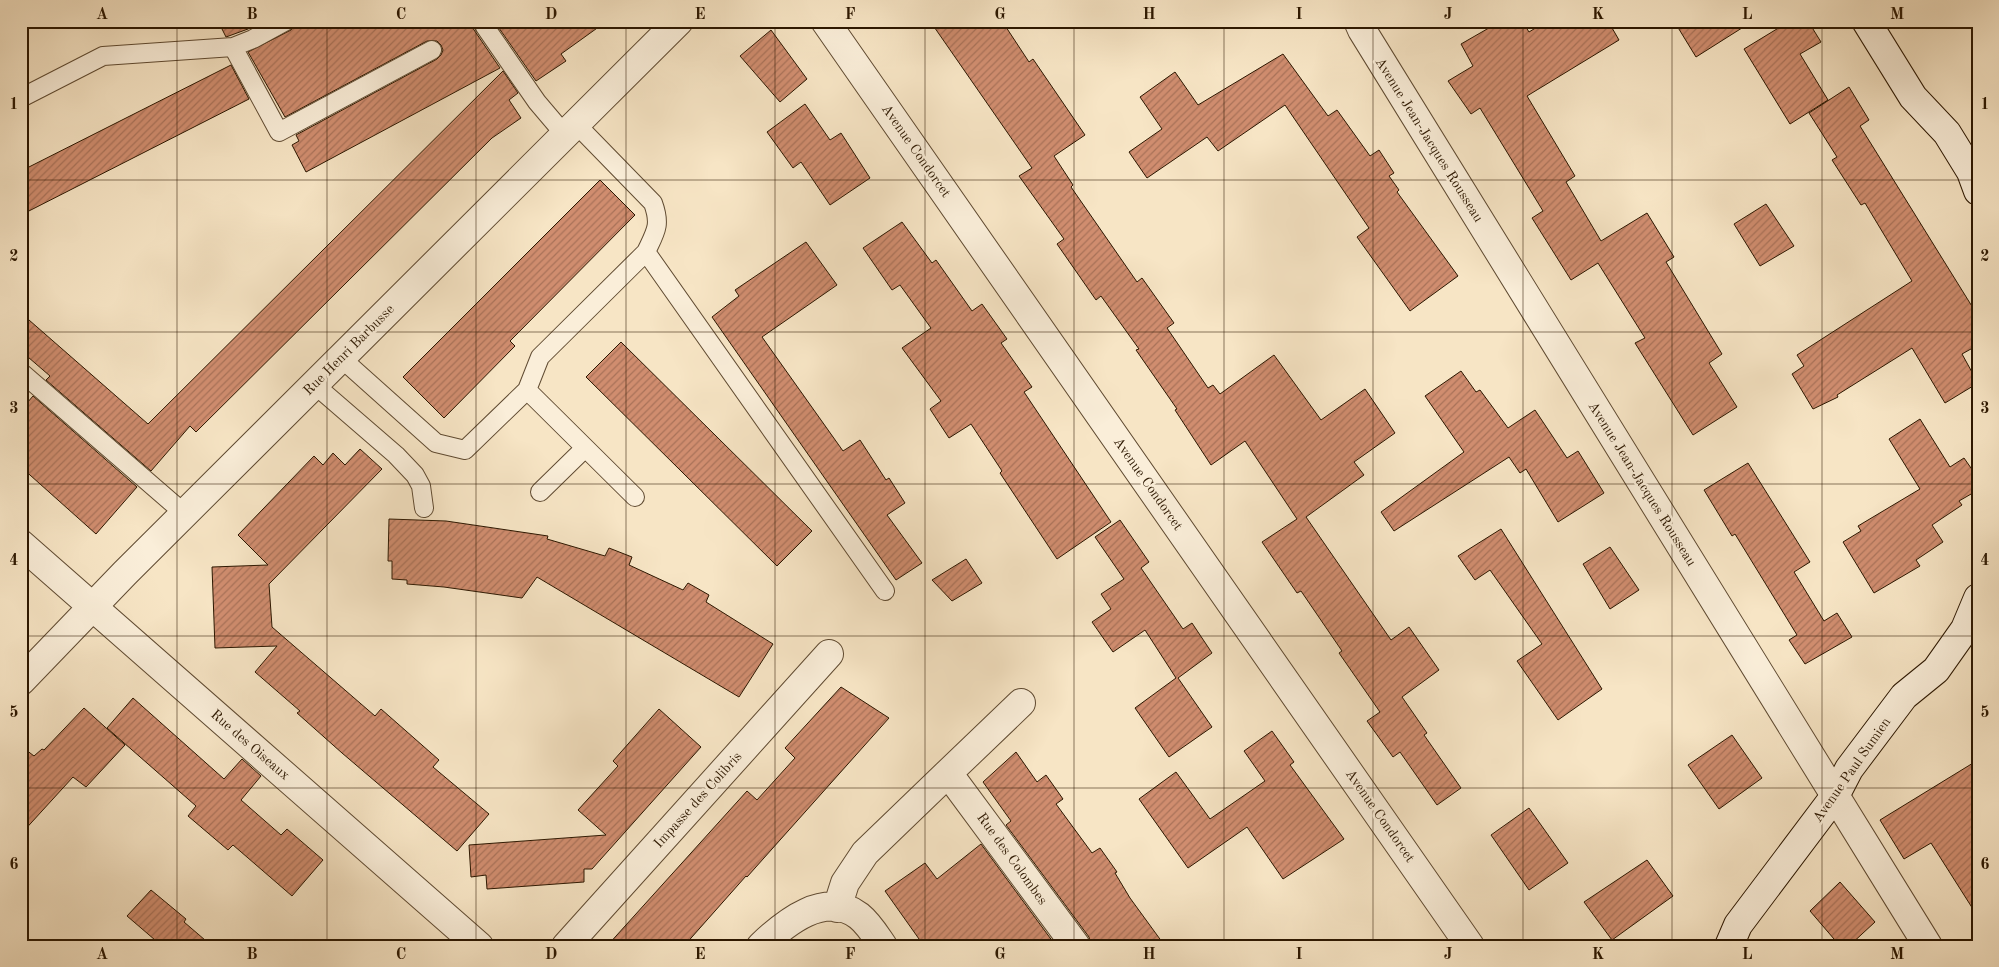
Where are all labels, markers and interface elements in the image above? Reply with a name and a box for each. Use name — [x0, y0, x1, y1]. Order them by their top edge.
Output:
text: A — [96, 7, 108, 23]
text: B — [246, 7, 258, 23]
text: C — [396, 7, 406, 23]
text: D — [545, 7, 557, 23]
text: E — [694, 7, 706, 23]
text: F — [845, 7, 856, 23]
text: G — [994, 7, 1006, 23]
text: H — [1142, 7, 1156, 23]
text: I — [1295, 7, 1303, 23]
text: J — [1444, 7, 1453, 23]
text: K — [1592, 7, 1604, 23]
text: L — [1742, 7, 1753, 23]
text: M — [1890, 7, 1904, 23]
street label: Avenue Jean-Jacques Rousseau — [1372, 55, 1486, 225]
text: 1 — [9, 97, 19, 113]
text: 1 — [1980, 97, 1990, 113]
street label: Avenue Condorcet — [879, 102, 953, 200]
text: 2 — [9, 249, 19, 265]
text: 2 — [1980, 249, 1990, 265]
street label: Rue Henri Barbusse — [301, 302, 397, 398]
street label: Avenue Jean-Jacques Rousseau — [1585, 399, 1699, 569]
text: 3 — [9, 401, 19, 417]
text: 3 — [1980, 401, 1990, 417]
street label: Avenue Condorcet — [1111, 435, 1185, 533]
text: 4 — [9, 553, 19, 569]
text: 4 — [1980, 553, 1990, 569]
text: 5 — [9, 705, 19, 721]
text: 5 — [1980, 705, 1990, 721]
street label: Rue des Oiseaux — [208, 707, 292, 783]
street label: Avenue Paul Sumien — [1811, 715, 1894, 825]
street label: Impasse des Colibris — [651, 749, 745, 851]
street label: Avenue Condorcet — [1343, 767, 1417, 865]
street label: Rue des Colombes — [974, 811, 1050, 907]
text: 6 — [9, 857, 19, 873]
text: 6 — [1980, 857, 1990, 873]
text: A — [96, 947, 108, 963]
text: B — [246, 947, 258, 963]
text: C — [396, 947, 406, 963]
text: D — [545, 947, 557, 963]
text: E — [694, 947, 706, 963]
text: F — [845, 947, 856, 963]
text: G — [994, 947, 1006, 963]
text: H — [1142, 947, 1156, 963]
text: I — [1295, 947, 1303, 963]
text: J — [1444, 947, 1453, 963]
text: K — [1592, 947, 1604, 963]
text: L — [1742, 947, 1753, 963]
text: M — [1890, 947, 1904, 963]

